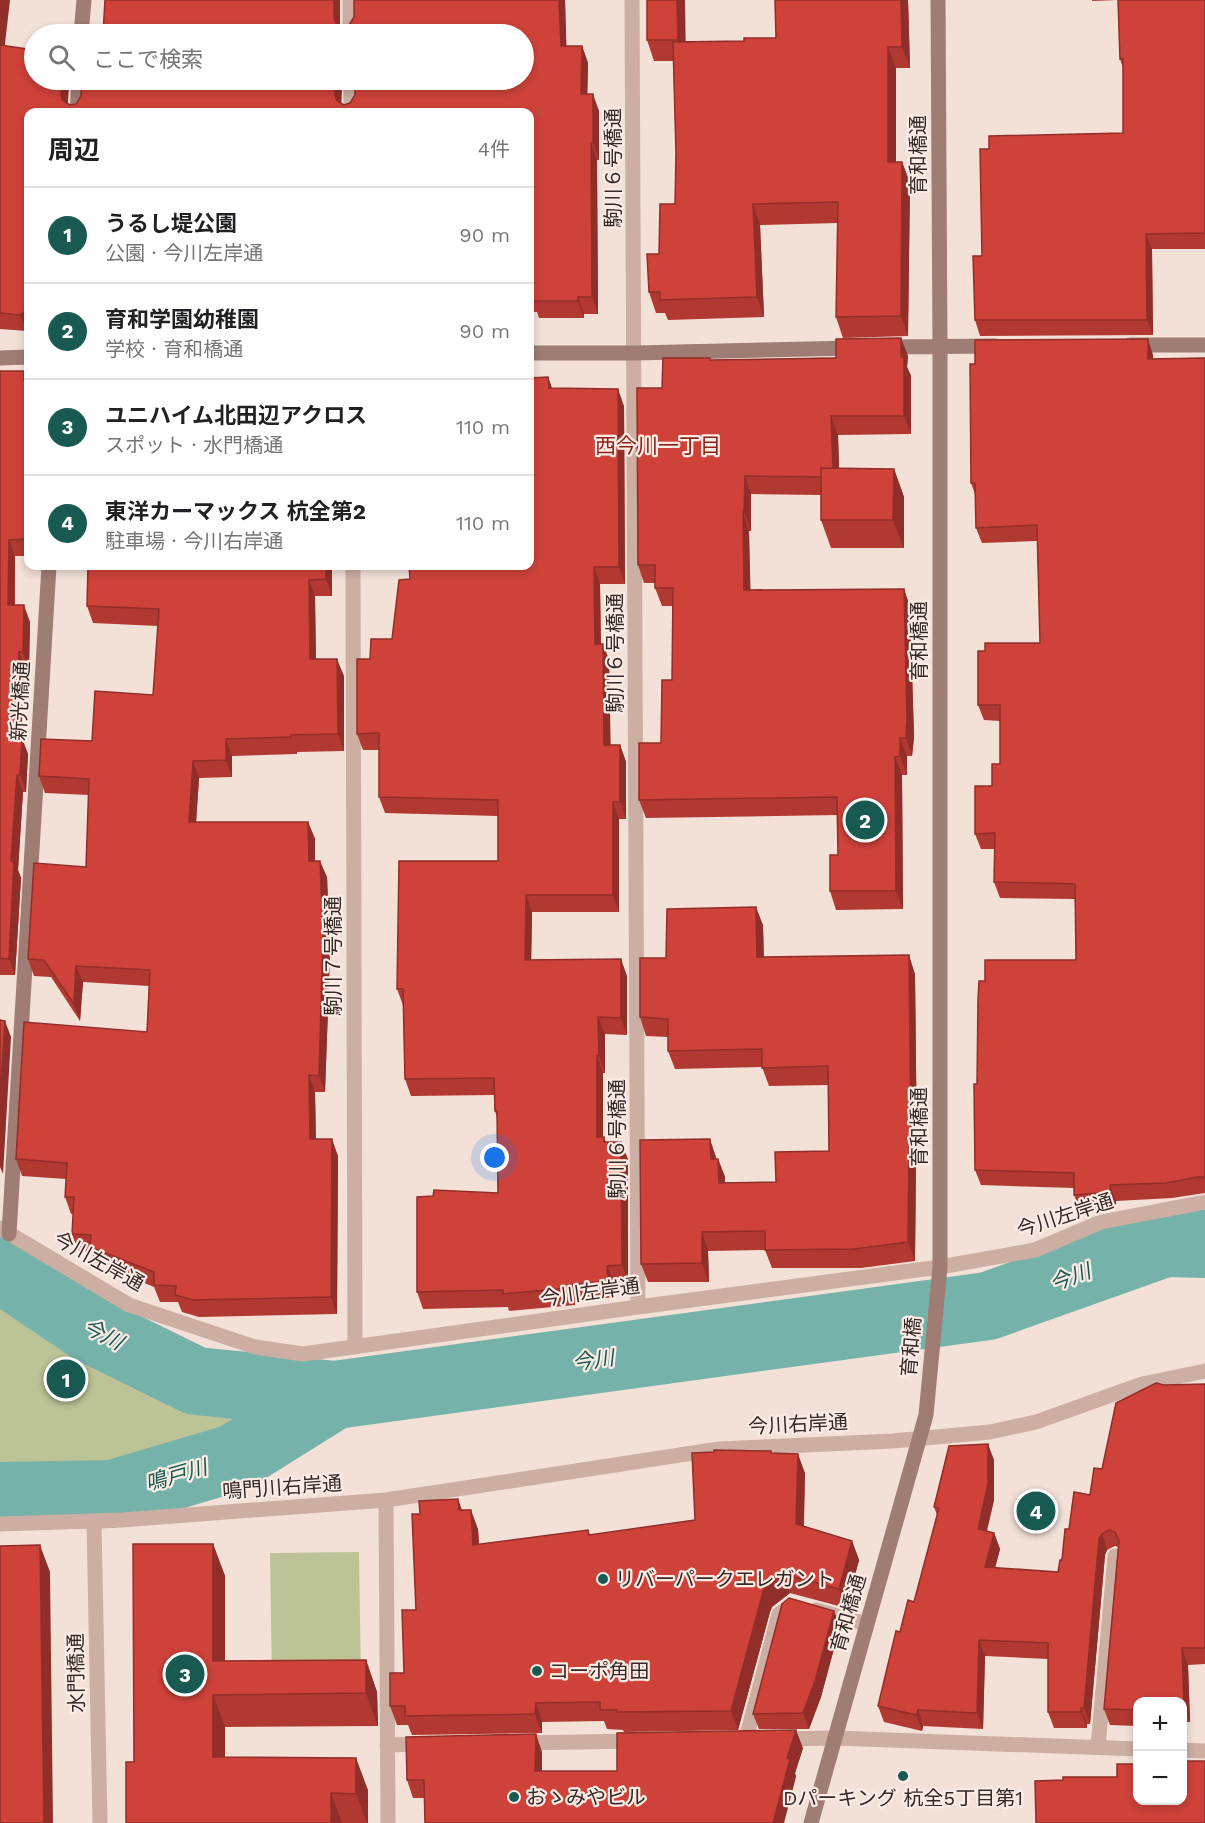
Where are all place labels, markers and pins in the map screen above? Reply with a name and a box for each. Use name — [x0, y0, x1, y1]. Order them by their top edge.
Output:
pin: 2 — [846, 798, 884, 842]
pin: 1 — [46, 1356, 86, 1402]
pin: 4 — [1016, 1488, 1056, 1534]
place label: リバーパークエレガント — [615, 1567, 835, 1591]
marker: リバーパークエレガント — [596, 1572, 610, 1586]
pin: 3 — [166, 1652, 204, 1696]
place label: コーポ角田 — [549, 1659, 649, 1683]
marker: コーポ角田 — [530, 1664, 544, 1678]
marker: Dパーキング 杭全5丁目第1 — [896, 1769, 910, 1783]
place label: おゝみやビル — [526, 1785, 646, 1809]
place label: Dパーキング 杭全5丁目第1 — [783, 1786, 1023, 1810]
marker: おゝみやビル — [507, 1790, 521, 1804]

